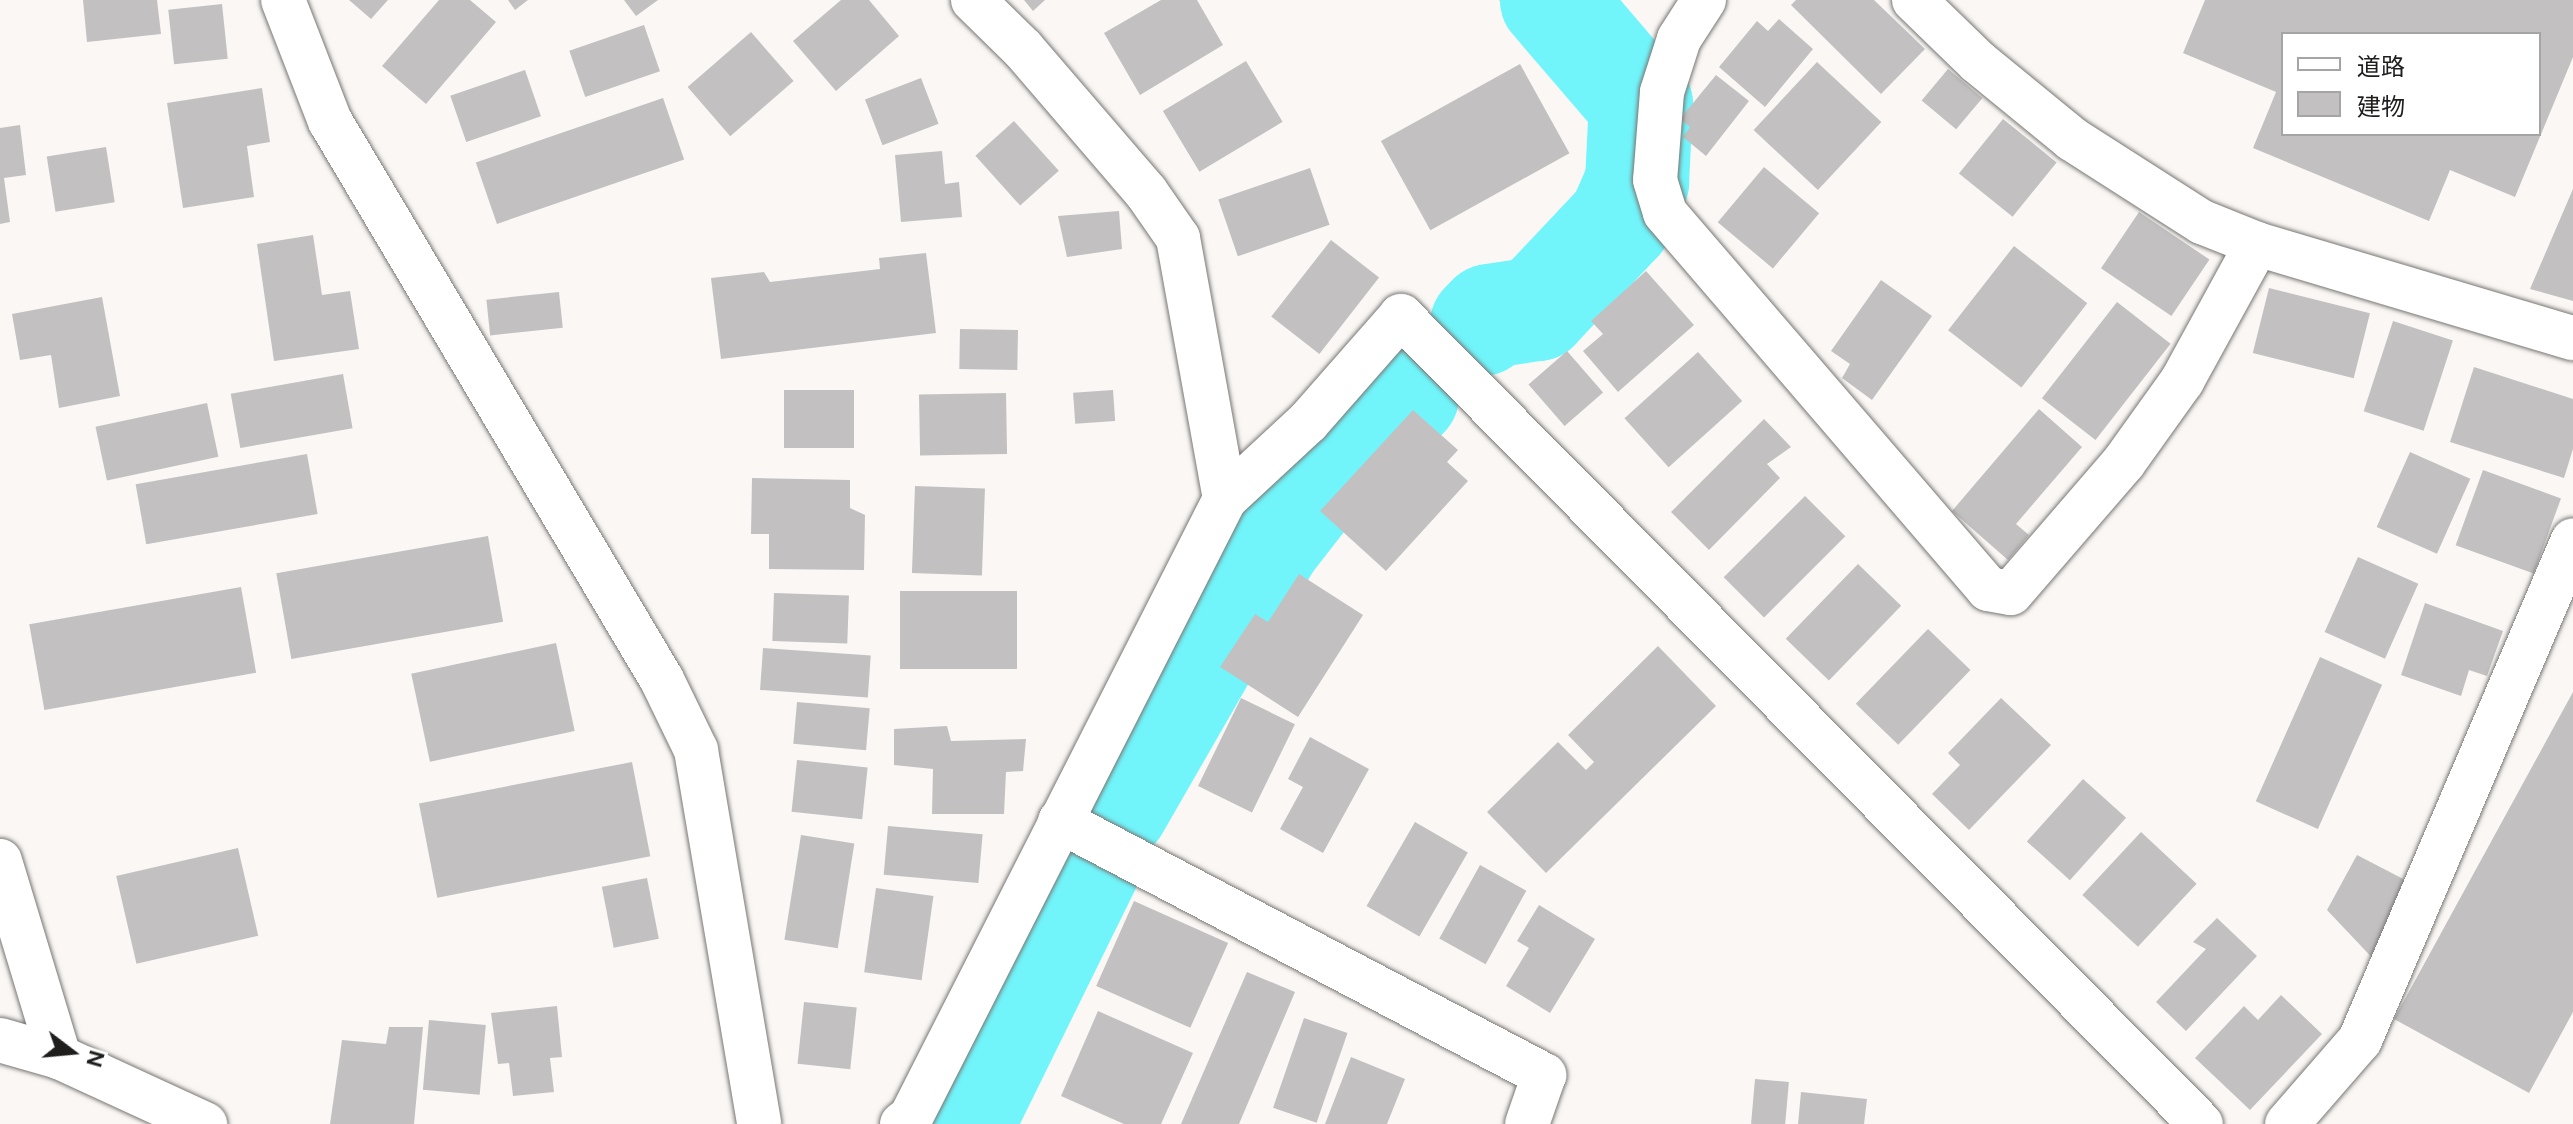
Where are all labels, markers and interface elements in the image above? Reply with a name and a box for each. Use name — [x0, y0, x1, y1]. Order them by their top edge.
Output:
legend — [2281, 32, 2541, 136]
text: 道路 — [2357, 51, 2405, 82]
text: 建物 — [2357, 91, 2405, 122]
north arrow — [32, 1012, 112, 1092]
text: N — [79, 1047, 112, 1070]

